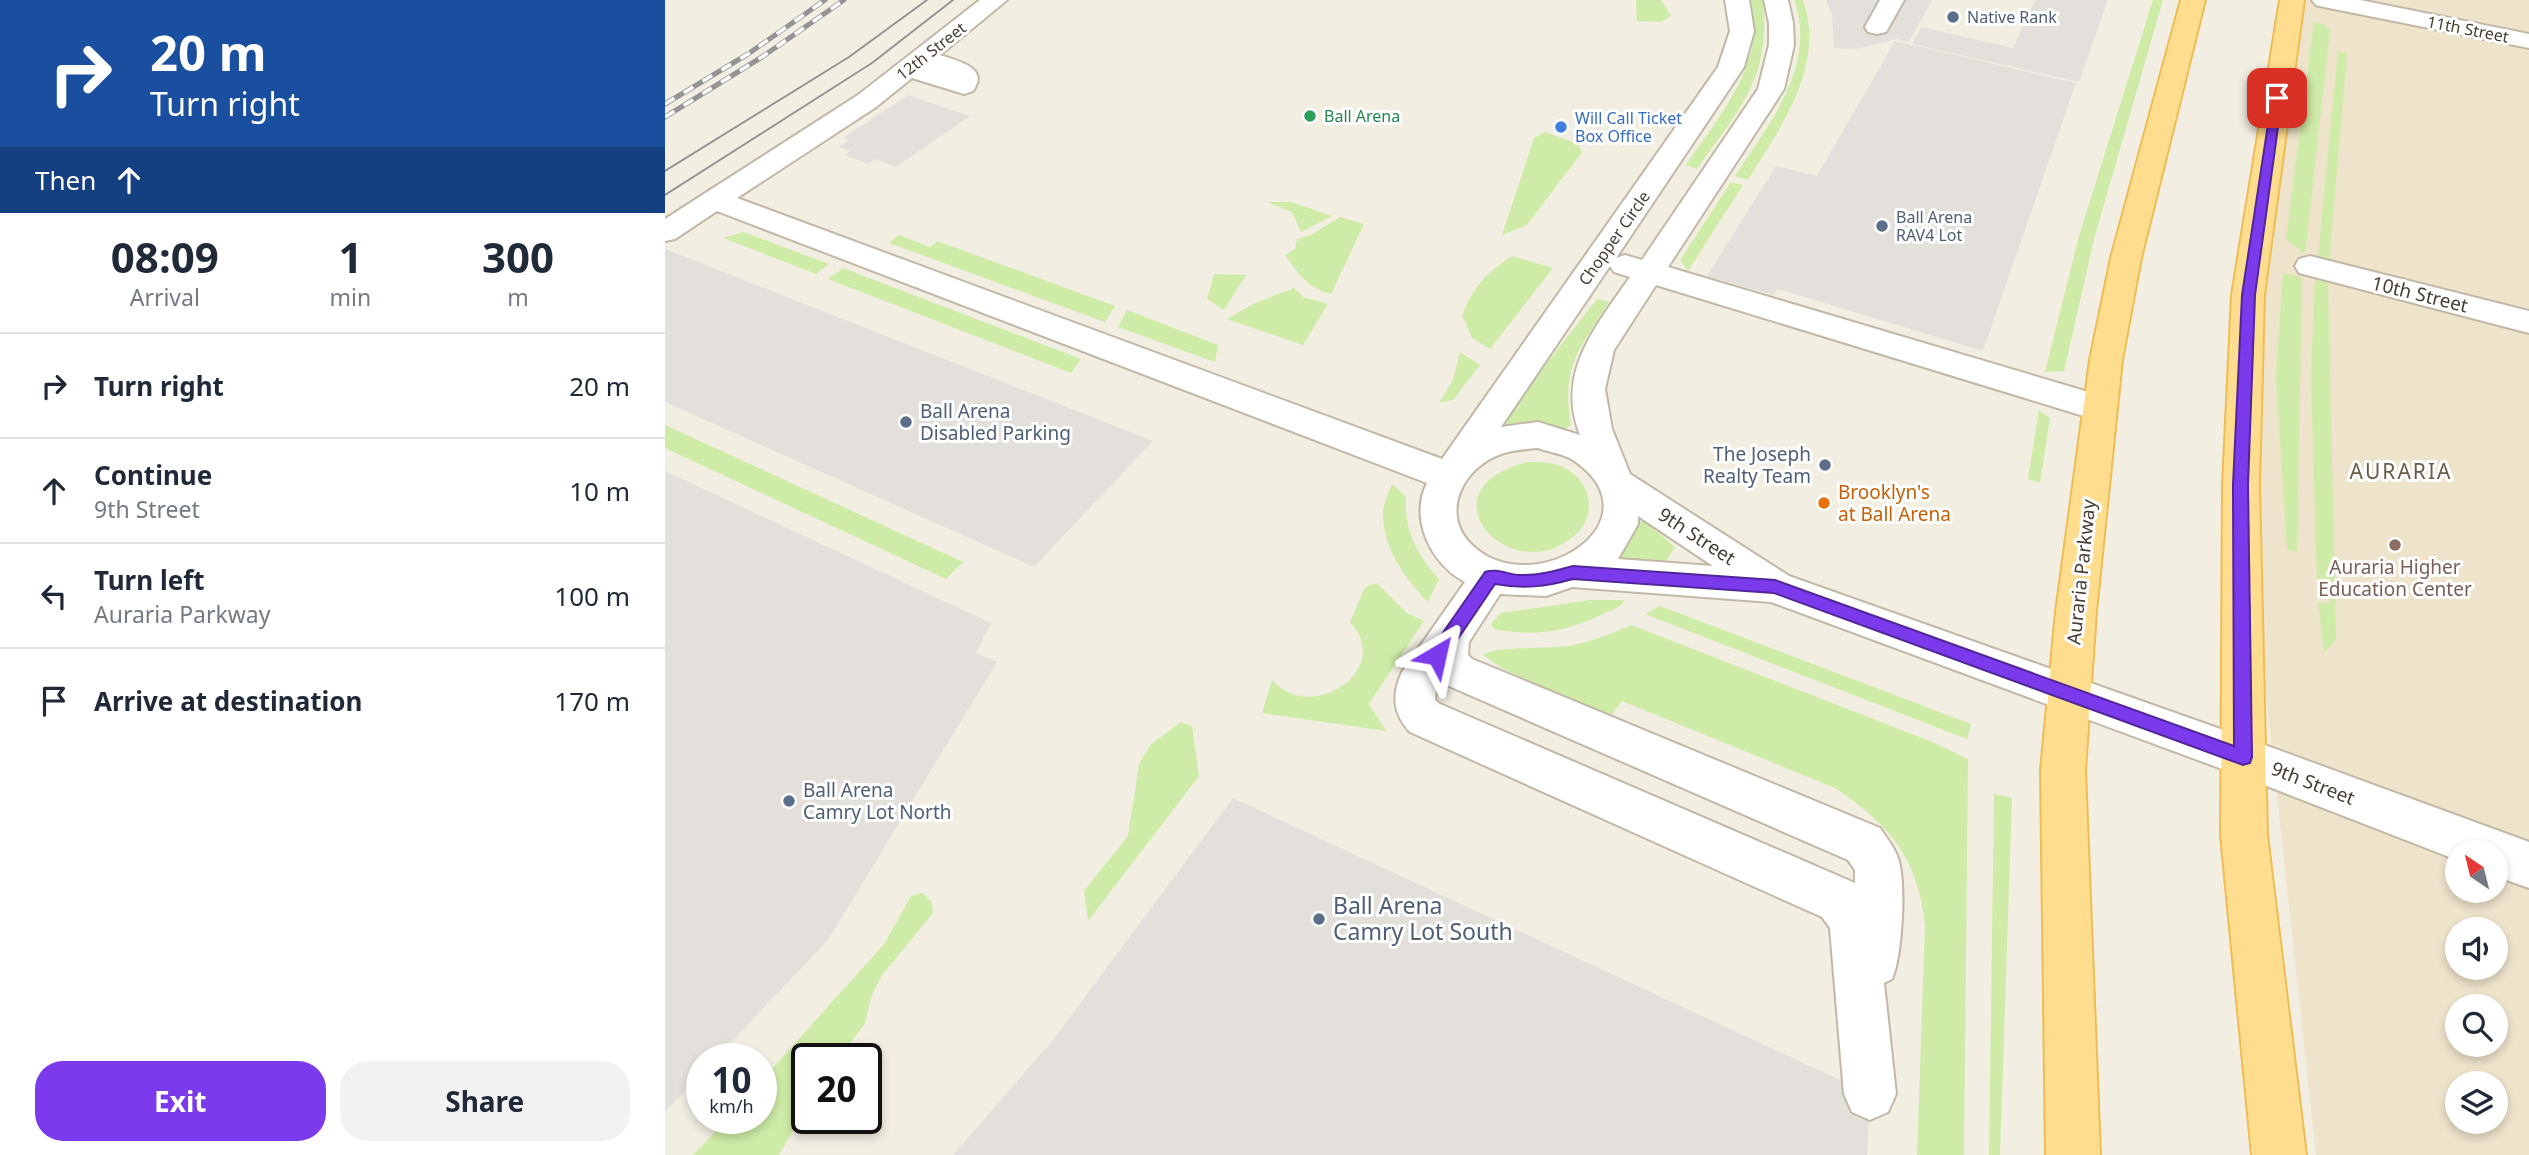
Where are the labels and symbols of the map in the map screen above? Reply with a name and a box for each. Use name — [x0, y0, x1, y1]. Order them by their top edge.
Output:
place label: Native Rank — [1967, 6, 2057, 28]
marker: Native Rank — [1945, 9, 1961, 25]
street label: 11th Street — [2425, 10, 2511, 48]
street label: 12th Street — [892, 17, 971, 85]
pin — [2247, 68, 2307, 128]
place label: Ball Arena — [1324, 105, 1400, 127]
place label: Will Call Ticket Box Office — [1575, 107, 1682, 147]
marker: Ball Arena — [1302, 108, 1318, 124]
marker: Will Call Ticket Box Office — [1553, 119, 1569, 135]
street label: Chopper Circle — [1573, 186, 1655, 290]
place label: Ball Arena RAV4 Lot — [1896, 206, 1972, 246]
marker: Ball Arena RAV4 Lot — [1874, 218, 1890, 234]
street label: 10th Street — [2369, 269, 2471, 319]
place label: Ball Arena Disabled Parking — [920, 398, 1071, 446]
marker: Ball Arena Disabled Parking — [898, 414, 914, 430]
place label: The Joseph Realty Team — [1703, 441, 1811, 489]
marker: The Joseph Realty Team — [1817, 457, 1833, 473]
district label: AURARIA — [2350, 457, 2452, 485]
place label: Brooklyn's at Ball Arena — [1838, 479, 1951, 527]
marker: Brooklyn's at Ball Arena — [1816, 495, 1832, 511]
street label: Auraria Parkway — [2060, 498, 2102, 646]
street label: 9th Street — [1653, 501, 1741, 571]
marker: Auraria Higher Education Center — [2387, 537, 2403, 553]
place label: Auraria Higher Education Center — [2318, 554, 2472, 602]
position arrow — [1400, 618, 1474, 692]
street label: 9th Street — [2268, 755, 2359, 811]
place label: Ball Arena Camry Lot North — [803, 777, 952, 825]
marker: Ball Arena Camry Lot North — [781, 793, 797, 809]
north arrow — [2445, 840, 2508, 903]
place label: Ball Arena Camry Lot South — [1333, 889, 1513, 947]
marker: Ball Arena Camry Lot South — [1311, 911, 1327, 927]
speed limit sign: 20 — [791, 1043, 882, 1134]

